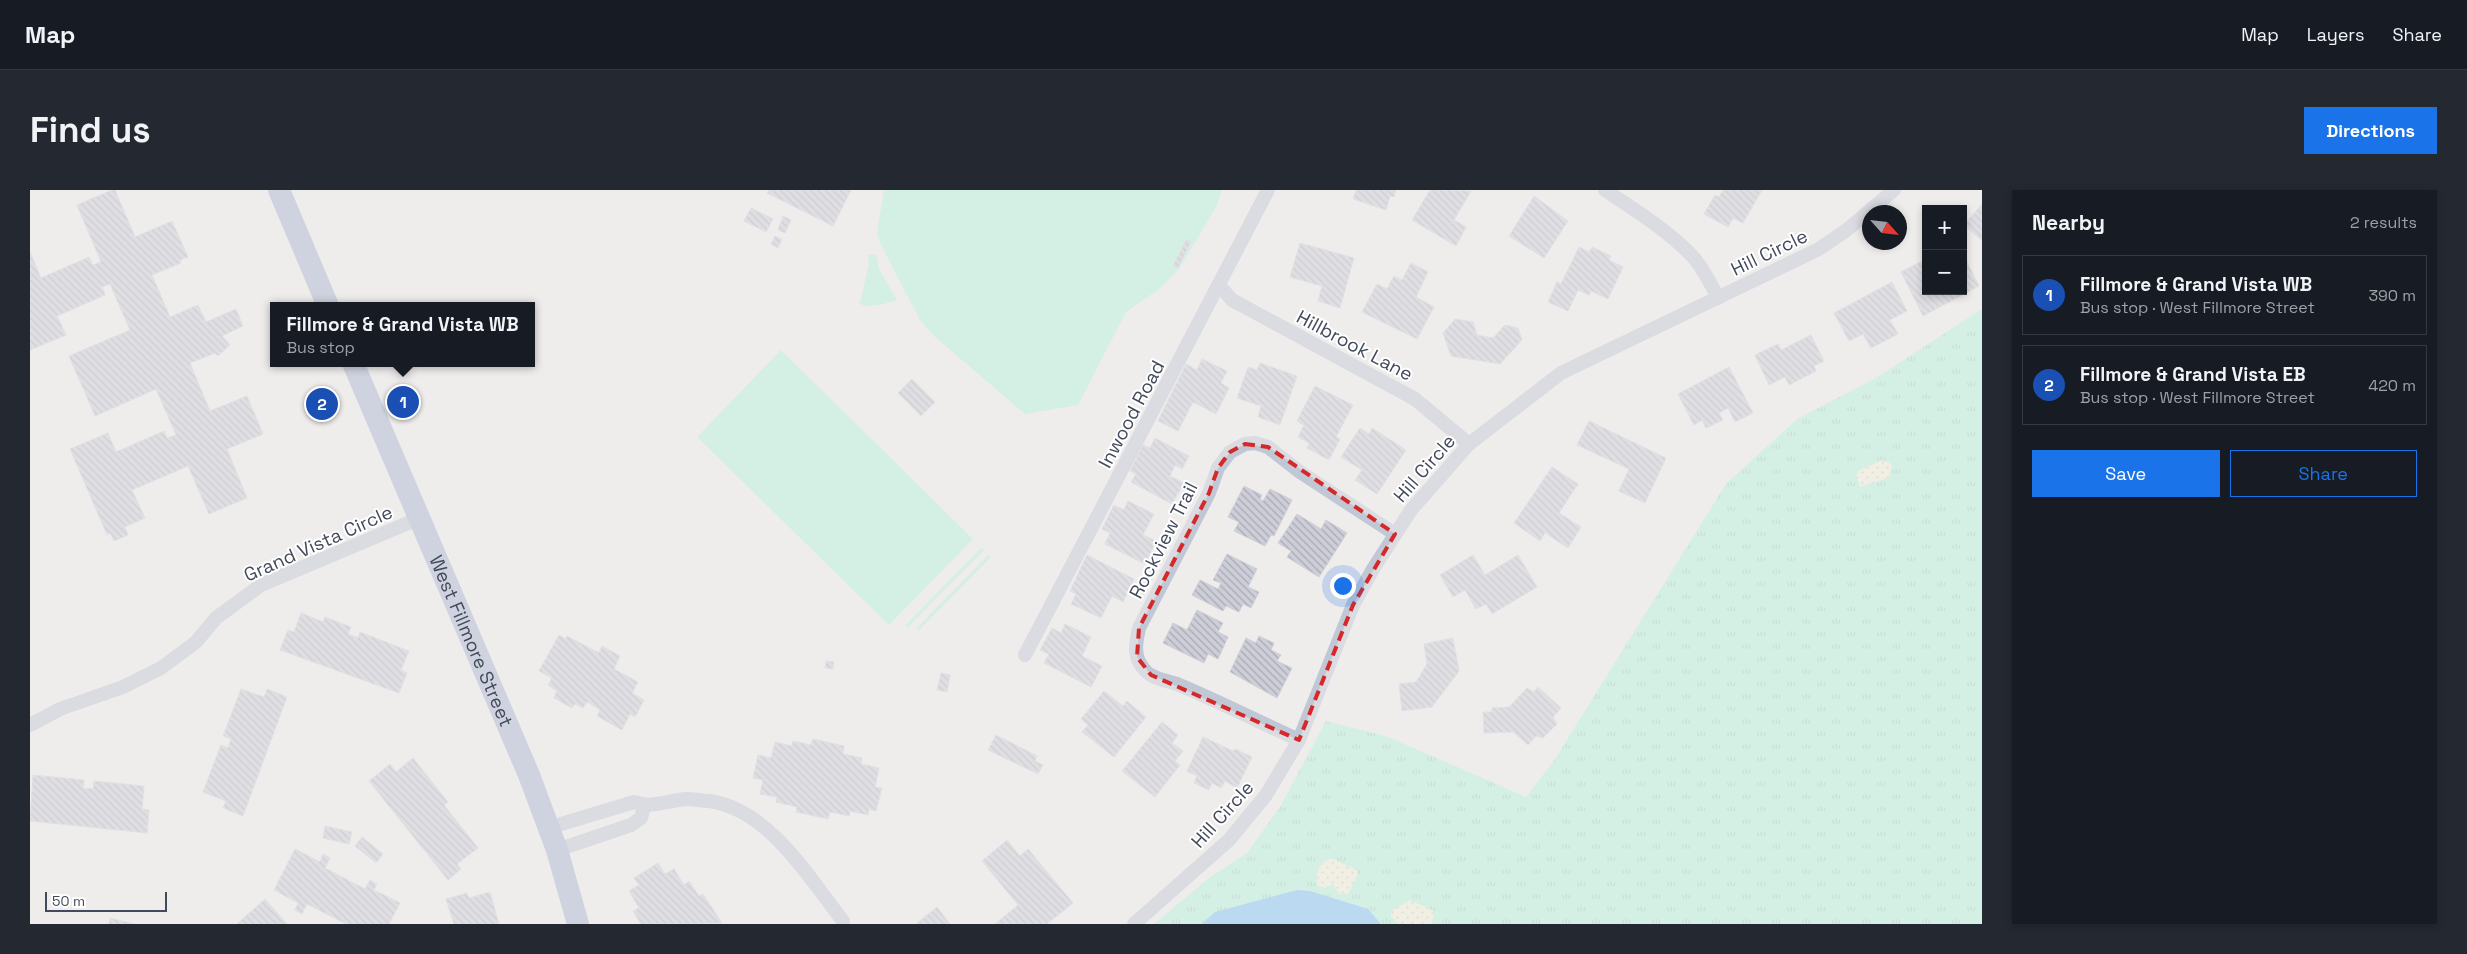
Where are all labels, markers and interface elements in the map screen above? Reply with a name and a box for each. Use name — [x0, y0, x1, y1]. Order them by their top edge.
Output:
text: Map — [25, 19, 75, 50]
text: Map — [2241, 23, 2279, 46]
text: Layers — [2307, 23, 2364, 46]
text: Share — [2392, 23, 2442, 46]
button: Directions — [2304, 107, 2437, 154]
text: Find us — [30, 108, 151, 152]
north arrow — [1862, 205, 1907, 250]
map controls — [1922, 205, 1967, 295]
button: + — [1922, 205, 1967, 250]
text: Nearby — [2032, 209, 2105, 236]
text: 2 results — [2350, 212, 2417, 233]
street label: Hill Circle — [1727, 223, 1812, 282]
button: − — [1922, 250, 1967, 295]
text: Fillmore & Grand Vista WB — [2080, 272, 2312, 297]
text: 1 — [2045, 285, 2053, 306]
text: 390 m — [2368, 285, 2416, 306]
text: Bus stop · West Fillmore Street — [2080, 297, 2315, 318]
popup — [270, 302, 535, 367]
street label: Hillbrook Lane — [1292, 304, 1417, 387]
text: Fillmore & Grand Vista WB — [286, 312, 519, 337]
text: Bus stop — [286, 337, 355, 358]
street label: Inwood Road — [1093, 356, 1170, 472]
text: Fillmore & Grand Vista EB — [2080, 362, 2306, 387]
text: 2 — [2044, 375, 2054, 396]
text: 420 m — [2368, 375, 2416, 396]
pin: 1 — [387, 383, 419, 421]
pin: 2 — [306, 385, 338, 423]
text: Bus stop · West Fillmore Street — [2080, 387, 2315, 408]
street label: Hill Circle — [1388, 429, 1461, 508]
button: Save — [2032, 450, 2220, 497]
button: Share — [2230, 450, 2417, 497]
street label: Rockview Trail — [1123, 478, 1204, 603]
street label: Grand Vista Circle — [240, 499, 397, 588]
street label: West Fillmore Street — [423, 551, 519, 731]
your location — [1330, 573, 1356, 599]
street label: Hill Circle — [1186, 775, 1259, 853]
scale bar — [45, 889, 168, 912]
text: 50 m — [52, 892, 85, 910]

